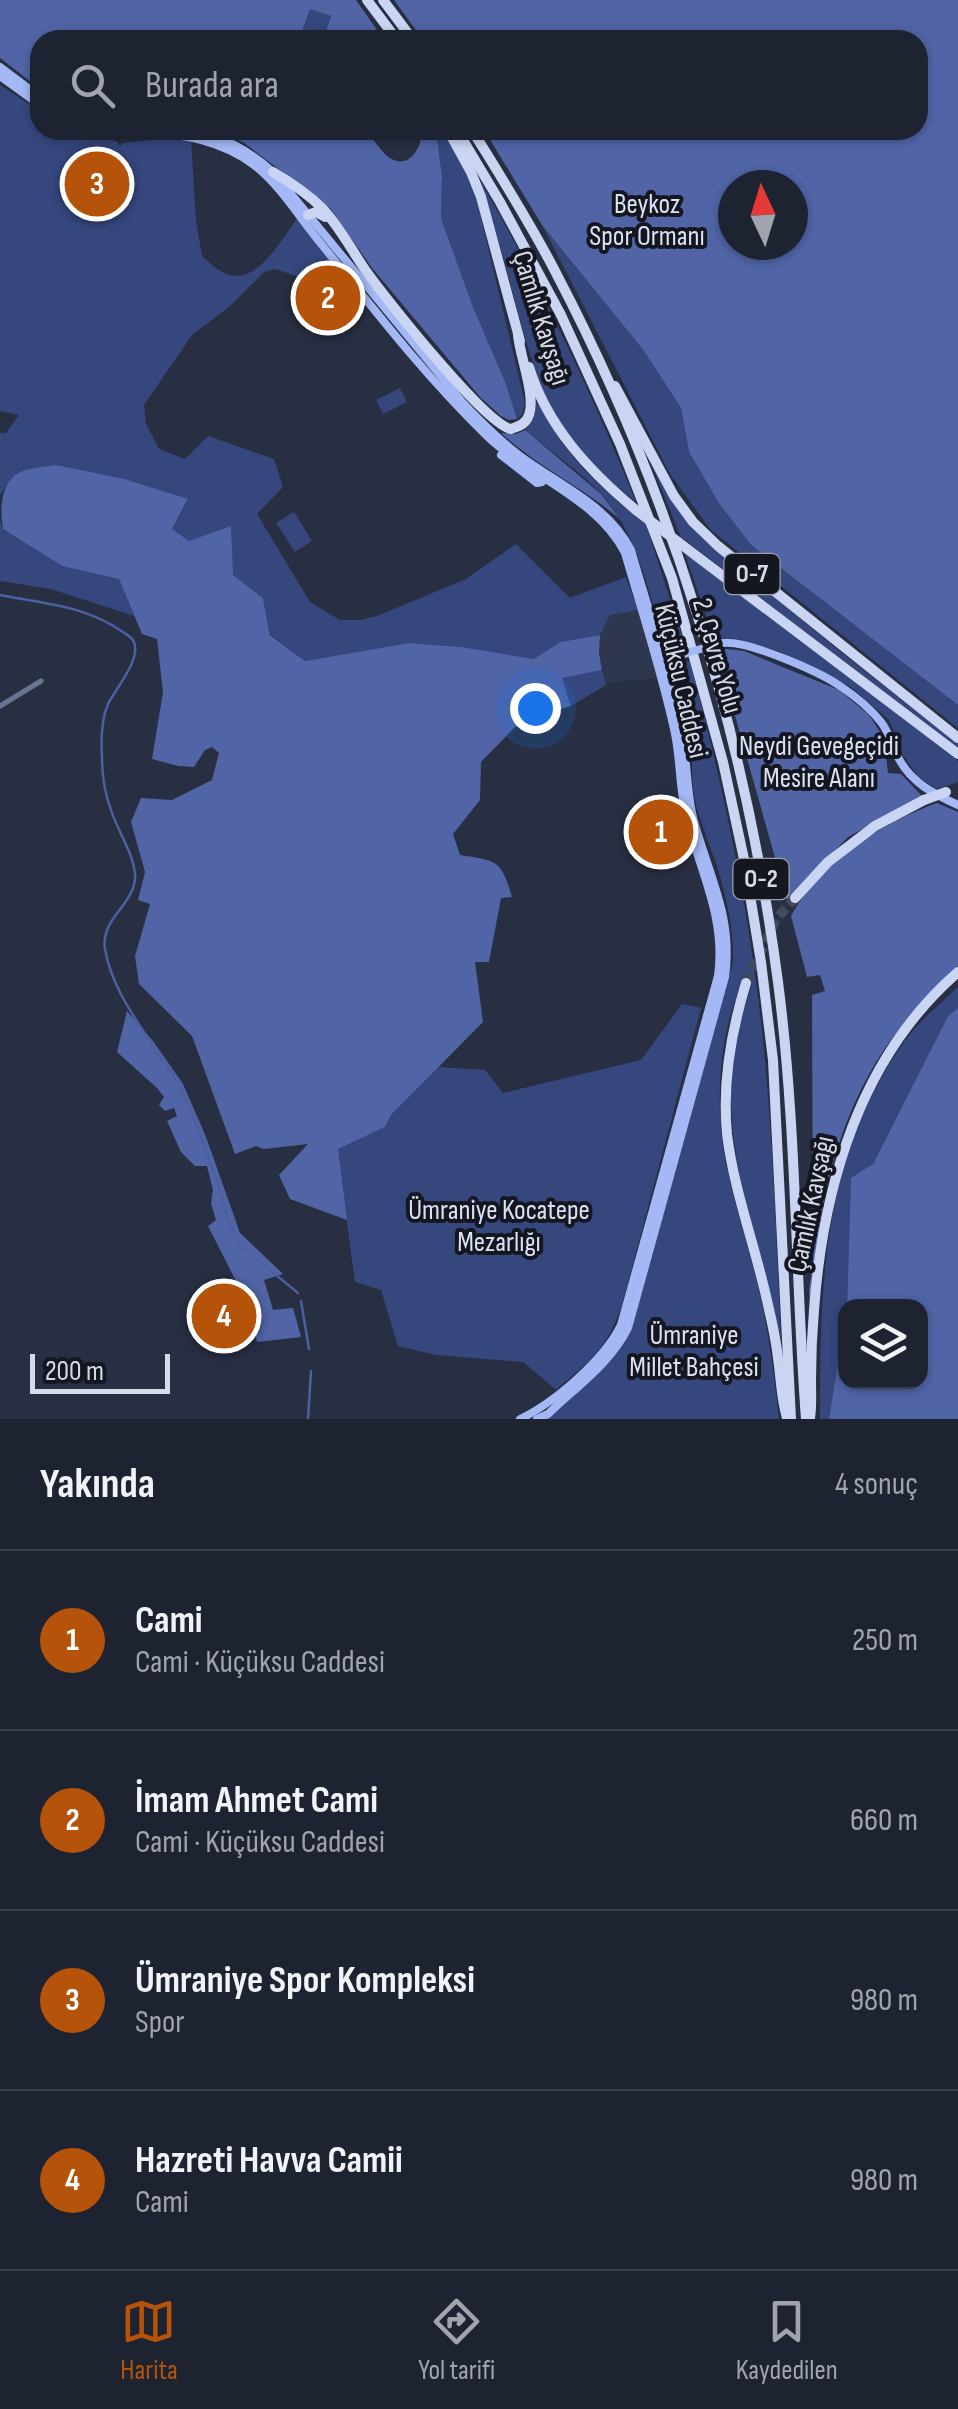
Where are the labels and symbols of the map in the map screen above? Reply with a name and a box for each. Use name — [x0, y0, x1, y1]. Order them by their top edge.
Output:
pin: 3 — [64, 146, 130, 222]
north arrow — [718, 170, 808, 260]
park label: Beykoz Spor Ormanı — [589, 188, 705, 253]
street label: Çamlık Kavşağı — [505, 247, 577, 389]
pin: 2 — [296, 260, 360, 336]
road number: O-7 — [724, 554, 780, 594]
street label: 2. Çevre Yolu — [685, 594, 749, 718]
street label: Küçüksu Caddesi — [647, 601, 715, 761]
your location — [510, 683, 561, 734]
park label: Neydi Gevegeçidi Mesire Alanı — [739, 730, 899, 795]
pin: 1 — [628, 794, 694, 870]
road number: O-2 — [734, 859, 788, 899]
street label: Çamlık Kavşağı — [780, 1133, 842, 1275]
park label: Ümraniye Kocatepe Mezarlığı — [408, 1194, 590, 1259]
pin: 4 — [192, 1278, 256, 1354]
park label: Ümraniye Millet Bahçesi — [629, 1319, 759, 1384]
scale bar — [30, 1349, 170, 1394]

